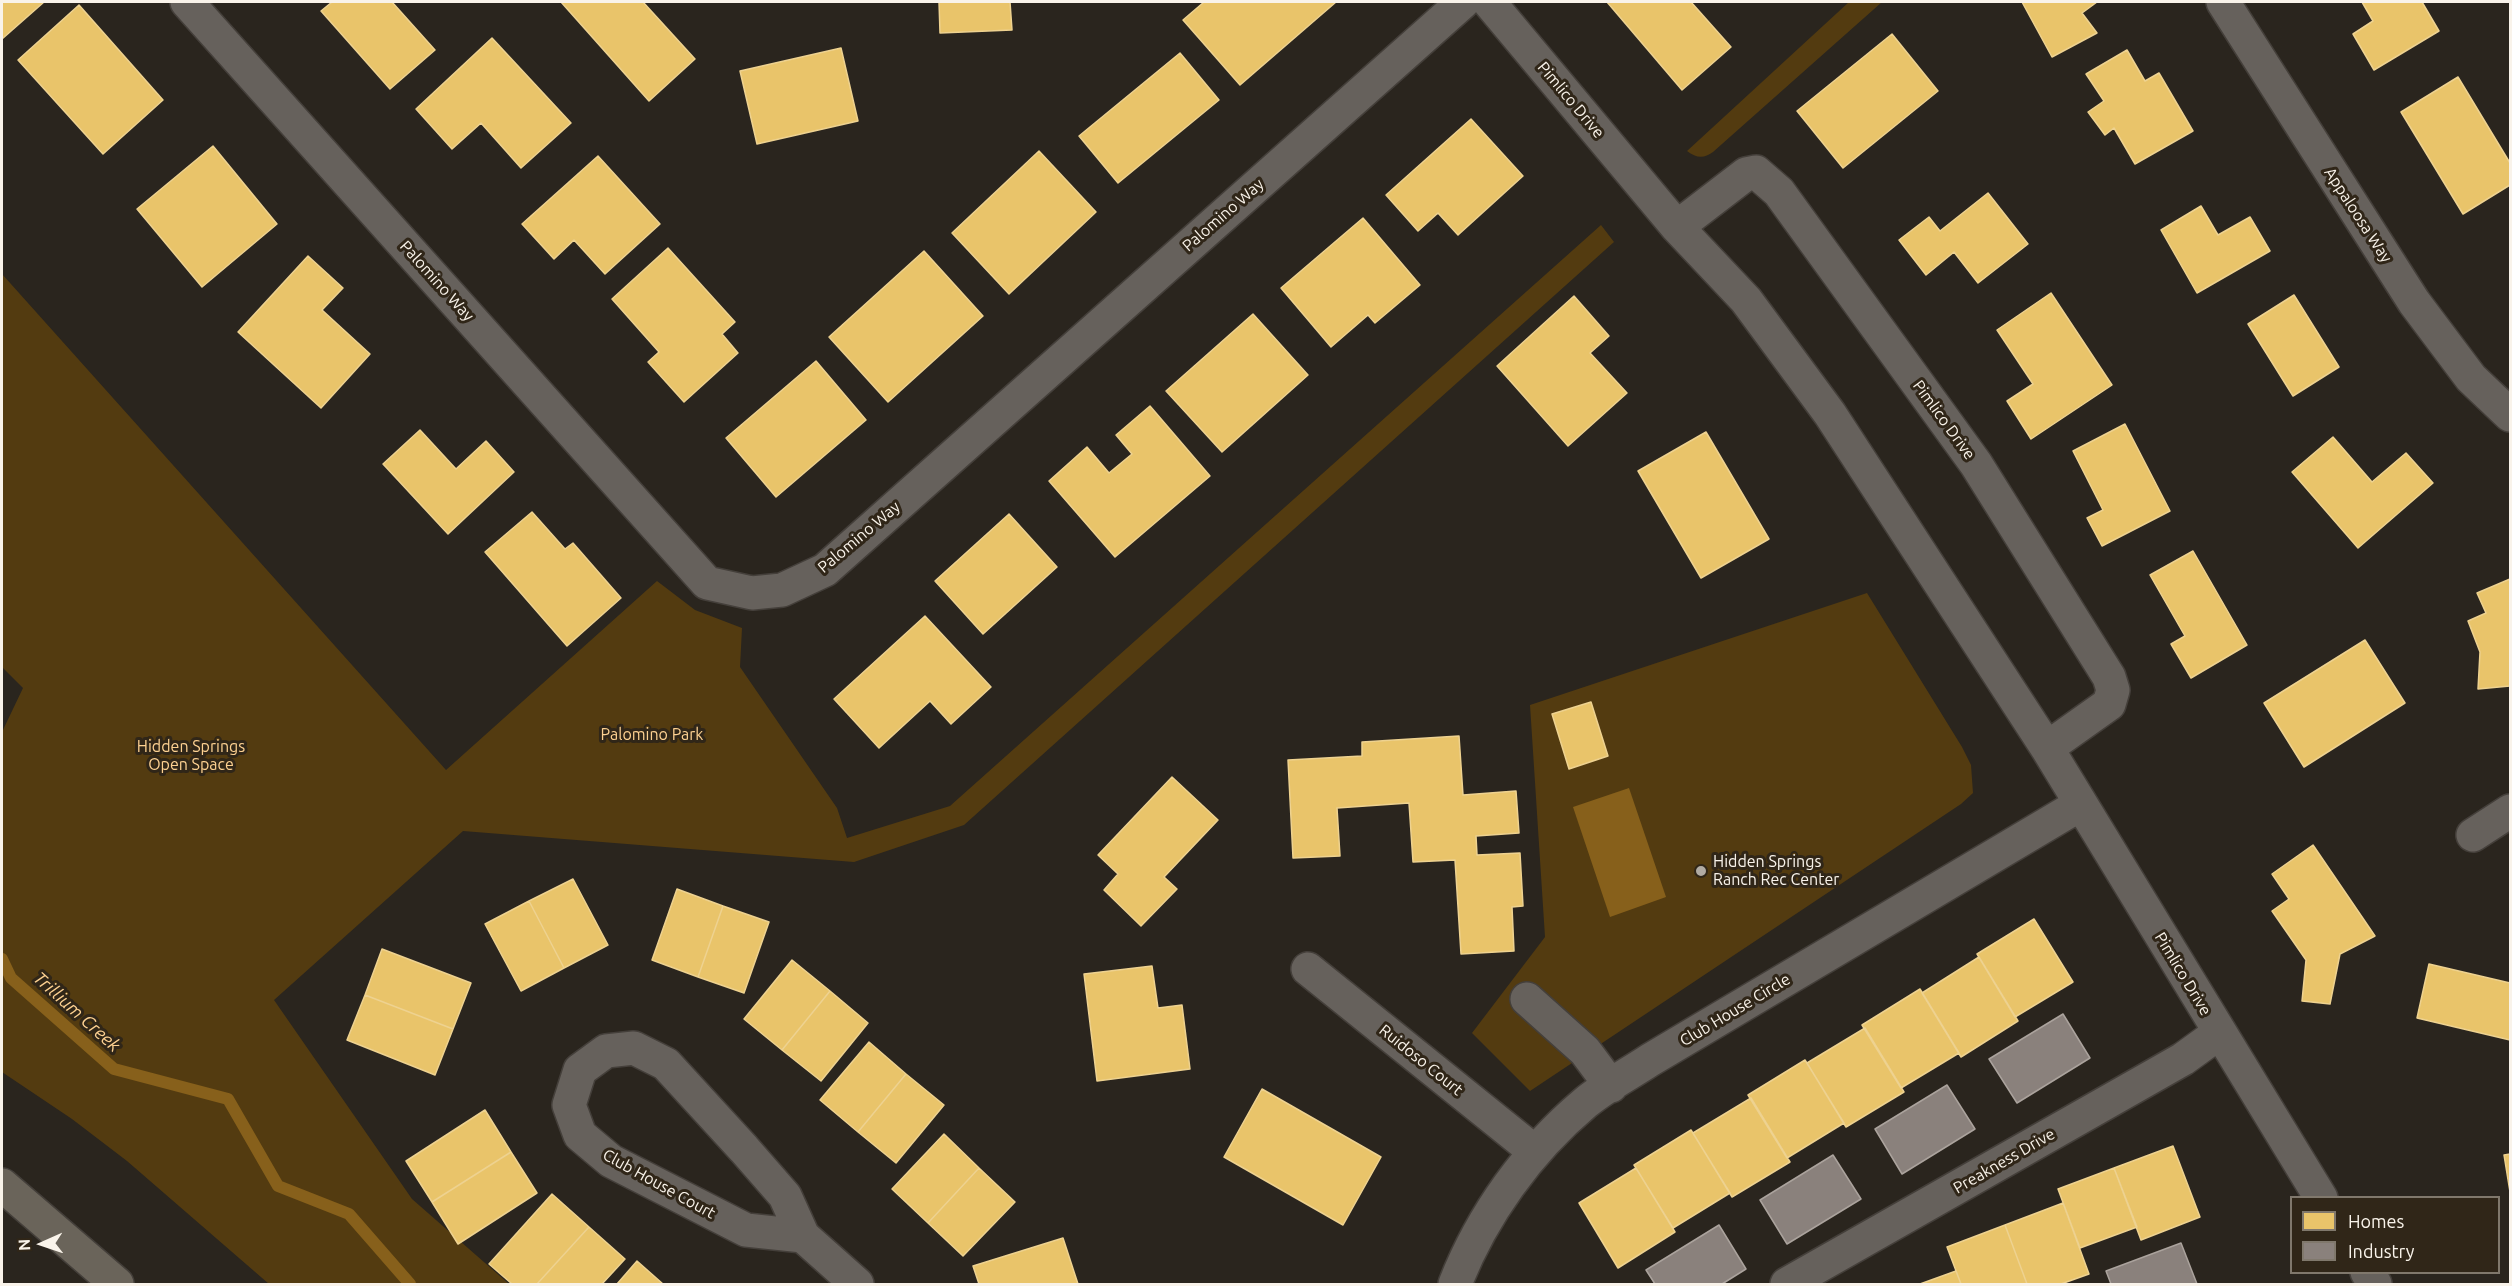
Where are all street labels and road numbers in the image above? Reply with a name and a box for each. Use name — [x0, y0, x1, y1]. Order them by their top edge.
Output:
street label: Pimlico Drive — [1534, 58, 1608, 142]
street label: Appaloosa Way — [2320, 164, 2396, 266]
street label: Palomino Way — [1178, 174, 1268, 256]
street label: Palomino Way — [396, 237, 478, 325]
street label: Pimlico Drive — [1909, 377, 1979, 463]
street label: Palomino Way — [814, 497, 904, 577]
street label: Pimlico Drive — [2151, 929, 2215, 1019]
street label: Club House Circle — [1676, 969, 1794, 1051]
street label: Ruidoso Court — [1375, 1020, 1467, 1100]
street label: Preakness Drive — [1950, 1124, 2058, 1198]
street label: Club House Court — [599, 1145, 719, 1223]

